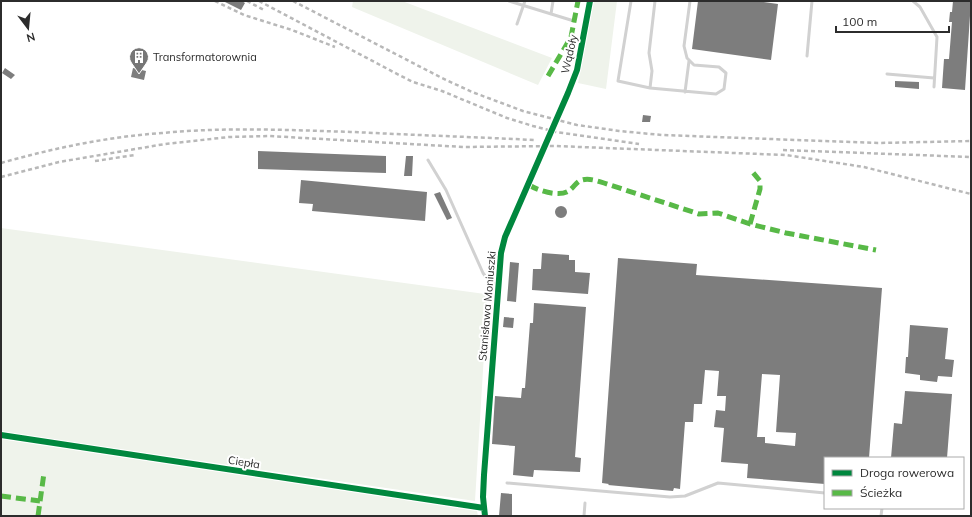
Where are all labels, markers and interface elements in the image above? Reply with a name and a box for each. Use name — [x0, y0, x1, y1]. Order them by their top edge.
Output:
north arrow — [8, 8, 48, 48]
scale bar — [836, 8, 949, 34]
text: 100 m — [842, 14, 877, 29]
text: N — [25, 30, 37, 45]
street label: Wądoły — [558, 33, 580, 75]
building icon: Transformatorownia — [128, 46, 150, 74]
place label: Transformatorownia — [153, 50, 257, 64]
street label: Stanisława Moniuszki — [475, 250, 499, 362]
street label: Ciepła — [227, 453, 261, 471]
legend — [824, 457, 964, 509]
text: Droga rowerowa — [860, 465, 954, 480]
text: Ścieżka — [860, 485, 902, 500]

